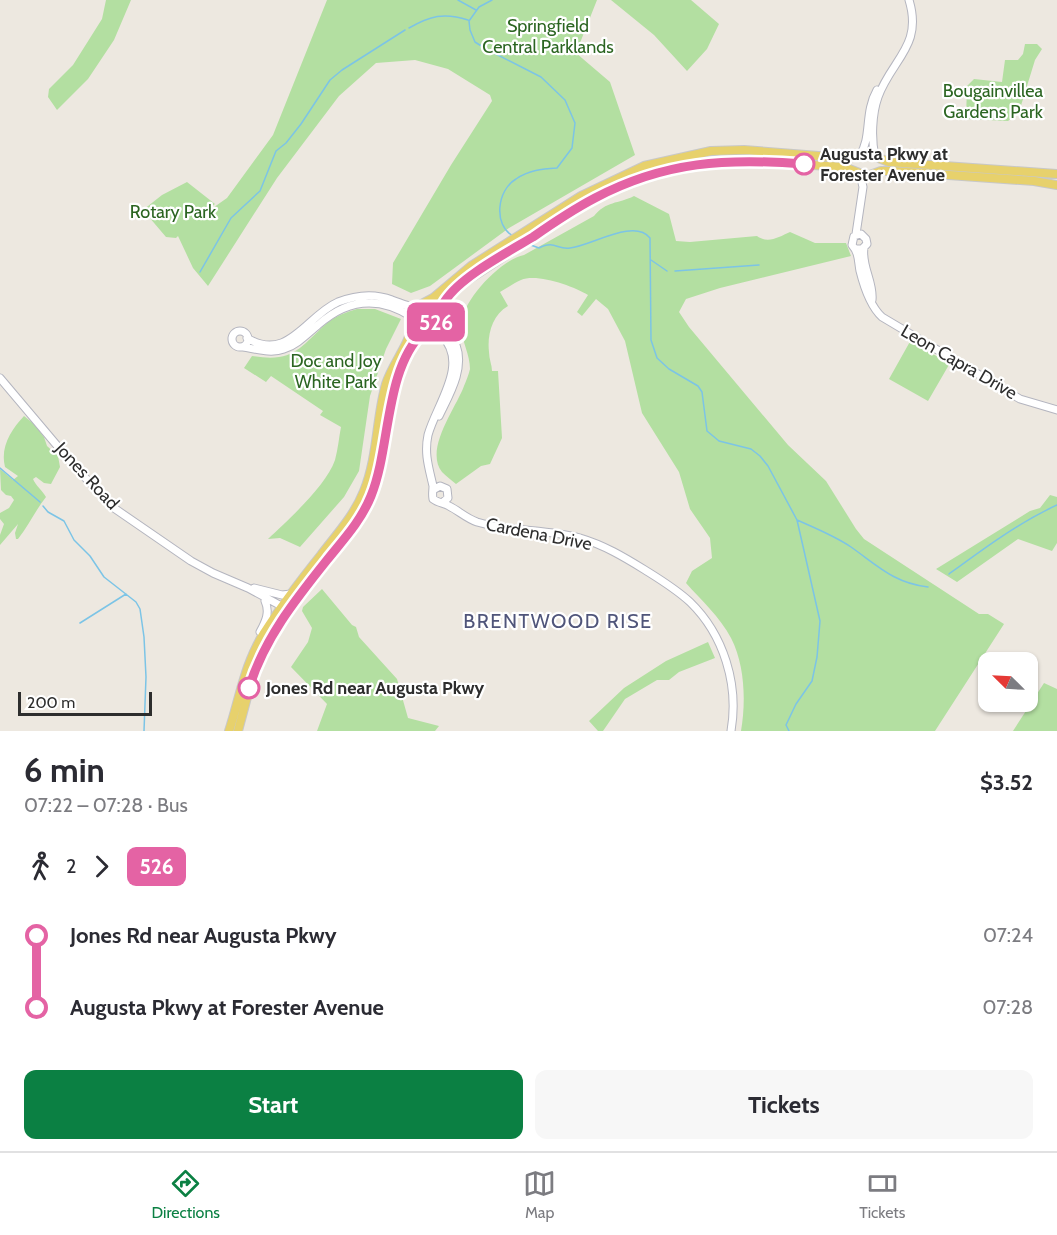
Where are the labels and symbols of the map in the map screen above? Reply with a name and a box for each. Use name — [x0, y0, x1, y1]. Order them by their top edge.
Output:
park label: Springfield Central Parklands — [482, 15, 614, 58]
park label: Bougainvillea Gardens Park — [943, 80, 1044, 123]
place label: Augusta Pkwy at Forester Avenue — [820, 143, 948, 186]
marker: Augusta Pkwy at Forester Avenue — [793, 153, 815, 175]
park label: Rotary Park — [130, 201, 217, 223]
line badge: 526 — [402, 302, 470, 342]
street label: Leon Capra Drive — [897, 320, 1021, 404]
park label: Doc and Joy White Park — [291, 350, 381, 393]
street label: Jones Road — [50, 437, 124, 514]
street label: Cardena Drive — [484, 513, 594, 555]
district label: BRENTWOOD RISE — [463, 609, 653, 633]
north arrow — [978, 652, 1038, 712]
marker: Jones Rd near Augusta Pkwy — [238, 677, 260, 699]
place label: Jones Rd near Augusta Pkwy — [265, 677, 484, 699]
scale bar — [18, 689, 152, 716]

